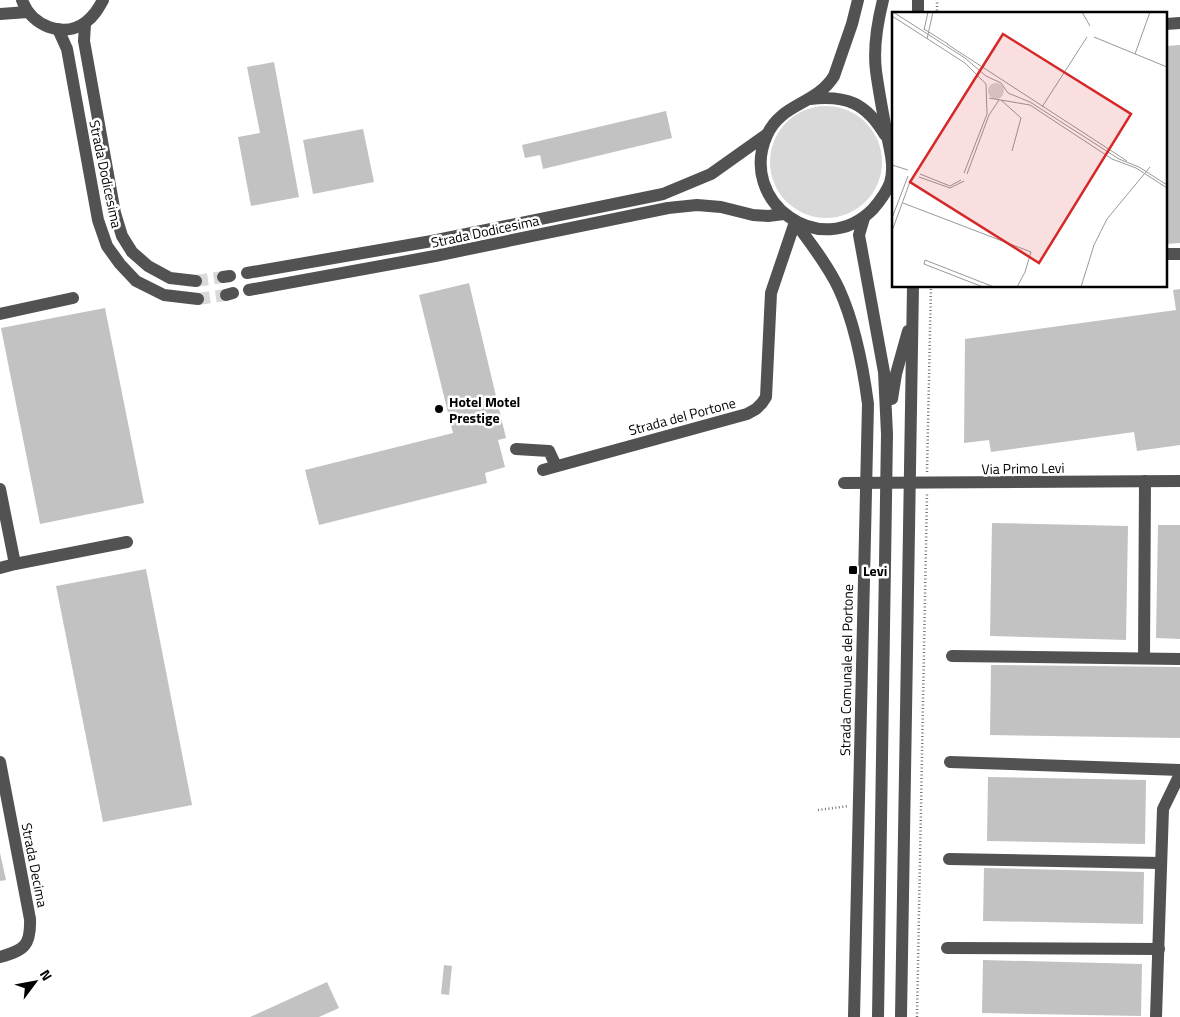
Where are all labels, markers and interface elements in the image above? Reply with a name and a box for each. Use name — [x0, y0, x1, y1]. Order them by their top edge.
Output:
inset map — [892, 12, 1168, 288]
street label: Strada Dodicesima — [84, 118, 128, 230]
street label: Strada Dodicesima — [429, 209, 541, 253]
place label: Hotel Motel Prestige — [449, 391, 520, 428]
street label: Strada del Portone — [626, 392, 738, 440]
marker: Hotel Motel Prestige — [433, 403, 445, 415]
street label: Via Primo Levi — [981, 457, 1065, 479]
place label: Levi — [863, 560, 887, 581]
marker: Levi — [847, 564, 859, 576]
street label: Strada Comunale del Portone — [834, 584, 858, 756]
street label: Strada Decima — [17, 821, 53, 909]
north arrow — [10, 957, 60, 1007]
text: N — [35, 965, 58, 985]

